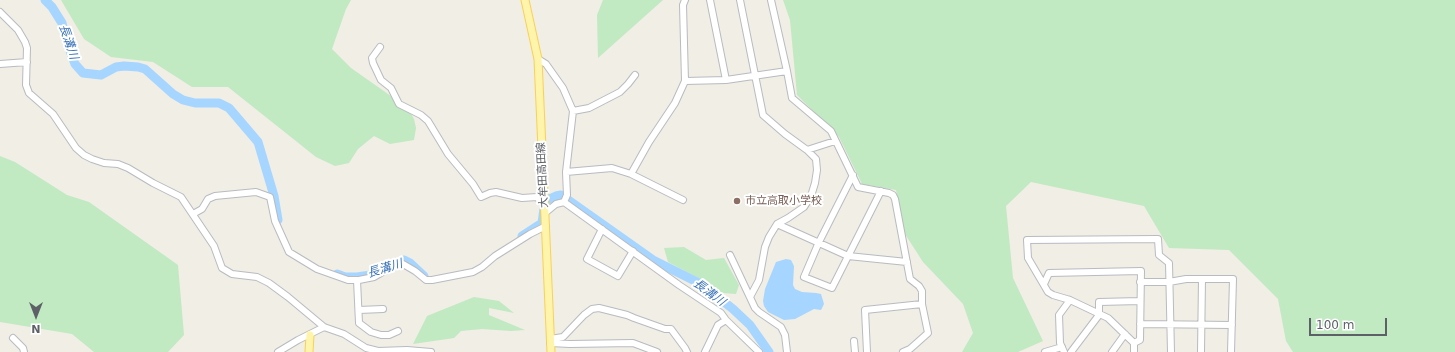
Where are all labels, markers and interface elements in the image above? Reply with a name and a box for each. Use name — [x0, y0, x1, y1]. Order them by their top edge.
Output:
water label: 長溝川 — [55, 23, 81, 61]
street label: 大牟田高田線 — [535, 142, 551, 208]
place label: 市立高取小学校 — [745, 194, 822, 208]
marker: 市立高取小学校 — [732, 196, 742, 206]
water label: 長溝川 — [366, 257, 404, 281]
water label: 長溝川 — [690, 276, 728, 310]
north arrow — [16, 296, 56, 336]
scale bar — [1311, 310, 1389, 336]
text: 100 m — [1316, 318, 1354, 332]
text: N — [31, 322, 41, 335]

